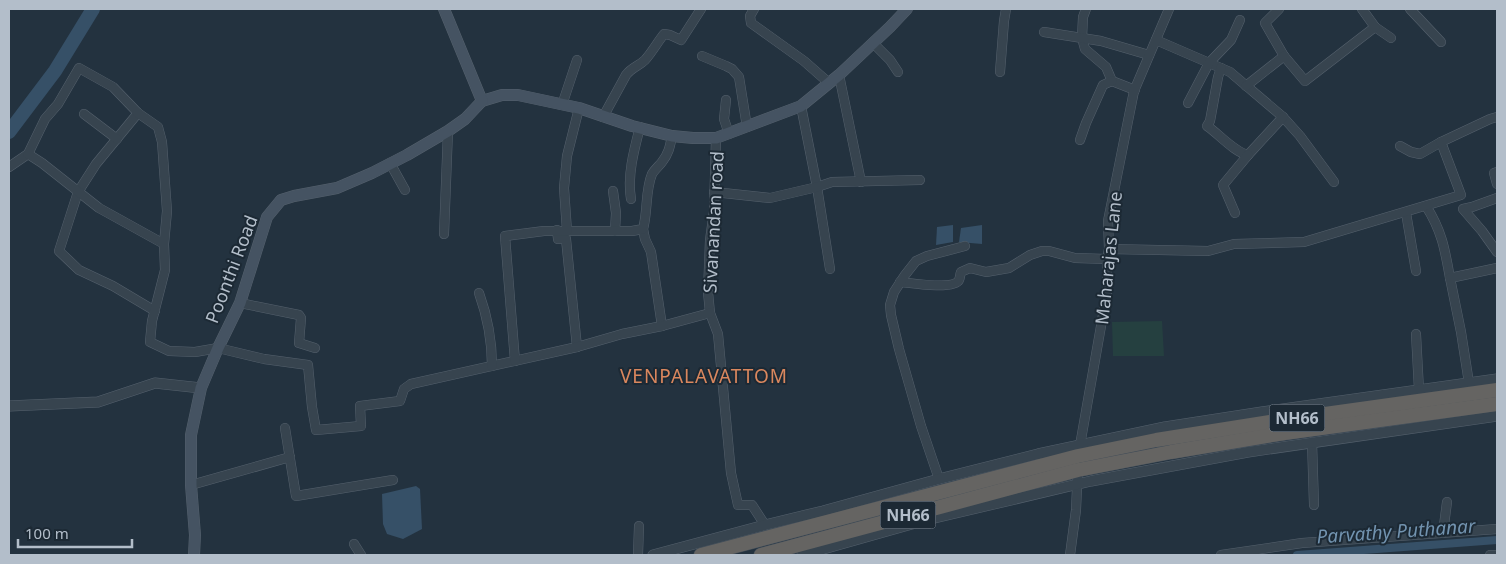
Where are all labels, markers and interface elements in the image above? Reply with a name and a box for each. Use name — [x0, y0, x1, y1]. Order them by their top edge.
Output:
street label: Sivanandan road — [697, 150, 729, 294]
street label: Maharajas Lane — [1089, 190, 1127, 326]
street label: Poonthi Road — [199, 211, 263, 327]
district label: VENPALAVATTOM — [620, 363, 788, 389]
road number: NH66 — [1270, 404, 1324, 432]
road number: NH66 — [880, 502, 936, 528]
water label: Parvathy Puthanar — [1316, 512, 1478, 550]
scale bar — [18, 516, 131, 548]
text: 100 m — [25, 523, 69, 543]

